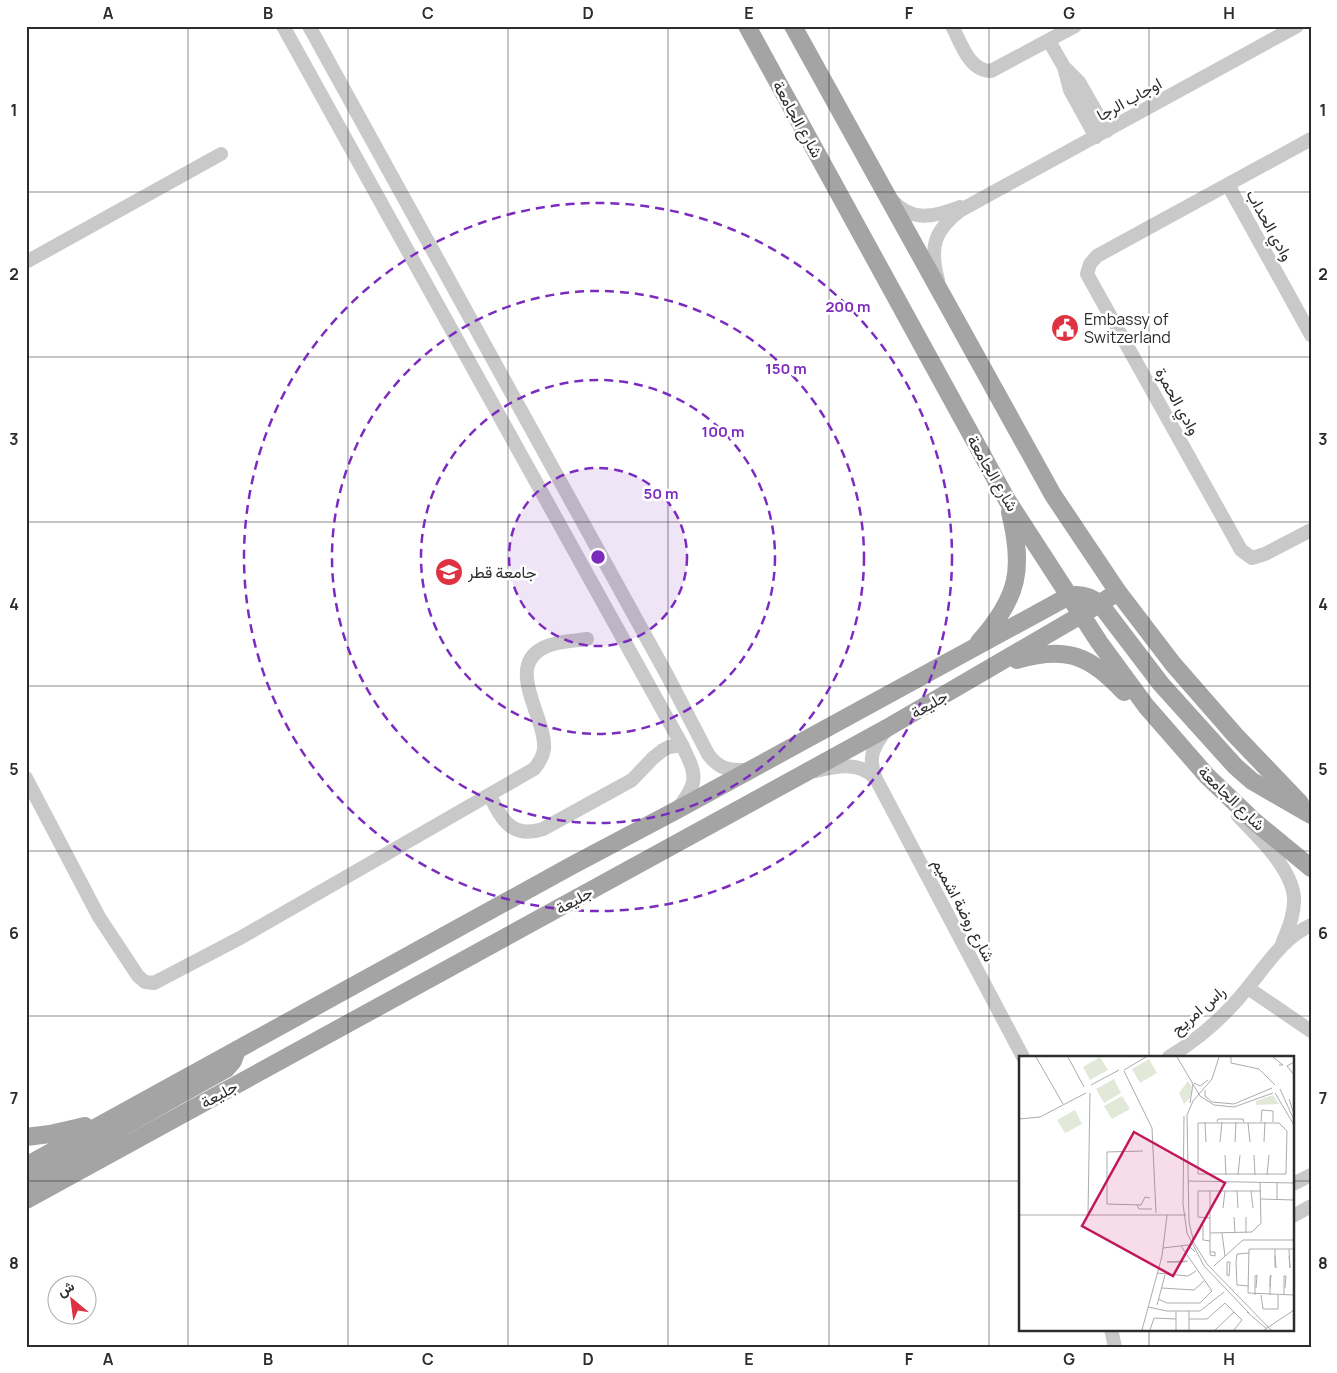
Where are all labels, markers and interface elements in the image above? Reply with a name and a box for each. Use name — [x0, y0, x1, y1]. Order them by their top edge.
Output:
text: A — [103, 2, 114, 24]
text: B — [263, 2, 273, 24]
text: C — [422, 2, 434, 24]
text: D — [582, 2, 594, 24]
text: E — [744, 2, 754, 24]
text: F — [905, 2, 914, 24]
text: G — [1063, 2, 1075, 24]
text: H — [1223, 2, 1235, 24]
street label: اوجاب الرجا — [1093, 72, 1165, 126]
street label: شارع الجامعة — [767, 77, 828, 162]
text: 1 — [10, 99, 18, 121]
text: 1 — [1319, 99, 1327, 121]
street label: وادي الحداب — [1239, 185, 1299, 266]
text: 2 — [9, 263, 19, 285]
text: 2 — [1318, 263, 1328, 285]
text: 200 m — [825, 296, 871, 317]
place label: Embassy of Switzerland — [1084, 308, 1171, 348]
public building icon: Embassy of Switzerland — [1050, 313, 1080, 343]
text: 150 m — [765, 358, 807, 379]
street label: وادي الحمرة — [1148, 363, 1205, 440]
text: 100 m — [702, 421, 744, 442]
text: 3 — [9, 428, 19, 450]
text: 3 — [1318, 428, 1328, 450]
street label: شارع الجامعة — [961, 431, 1024, 516]
text: 50 m — [643, 483, 679, 504]
centre of rings — [589, 548, 607, 566]
school or university icon: جامعة قطر — [434, 557, 464, 587]
place label: جامعة قطر — [467, 561, 537, 583]
text: 4 — [9, 593, 19, 615]
text: 4 — [1318, 593, 1328, 615]
street label: جليعة — [907, 685, 952, 723]
text: 5 — [9, 758, 19, 780]
text: 5 — [1318, 758, 1328, 780]
street label: شارع الجامعة — [1193, 761, 1270, 836]
street label: شارع روضة اشميم — [927, 854, 1000, 966]
street label: جليعة — [552, 881, 597, 919]
text: 6 — [9, 922, 19, 944]
text: 6 — [1318, 922, 1328, 944]
street label: راس امريح — [1166, 980, 1231, 1041]
inset map — [1019, 1056, 1294, 1330]
street label: جليعة — [197, 1075, 242, 1113]
text: 7 — [10, 1087, 18, 1109]
text: 7 — [1319, 1087, 1327, 1109]
text: 8 — [9, 1252, 19, 1274]
text: 8 — [1318, 1252, 1328, 1274]
north arrow — [48, 1276, 98, 1326]
text: ش — [53, 1276, 78, 1301]
text: A — [103, 1348, 114, 1370]
text: B — [263, 1348, 273, 1370]
text: C — [422, 1348, 434, 1370]
text: D — [582, 1348, 594, 1370]
text: E — [744, 1348, 754, 1370]
text: F — [905, 1348, 914, 1370]
text: G — [1063, 1348, 1075, 1370]
text: H — [1223, 1348, 1235, 1370]

